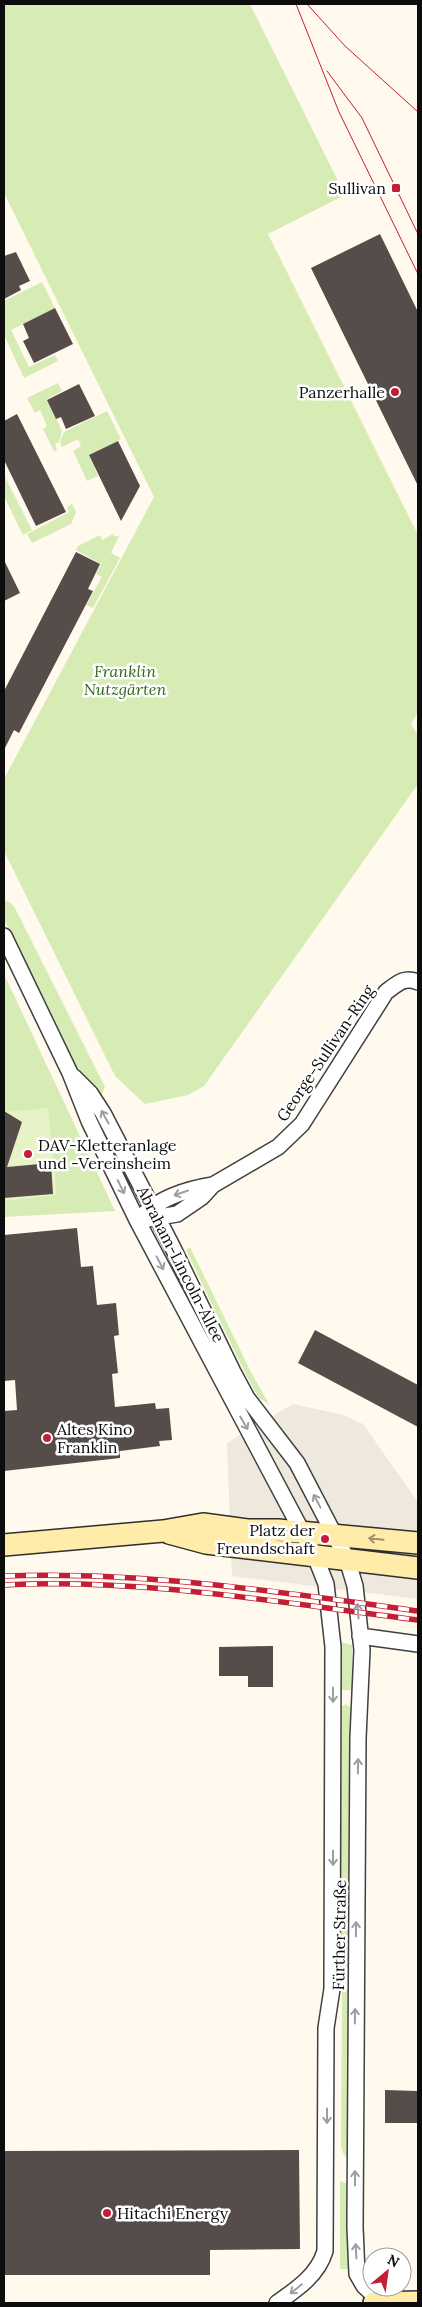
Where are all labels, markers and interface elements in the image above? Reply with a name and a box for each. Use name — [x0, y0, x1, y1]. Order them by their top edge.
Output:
place label: Sullivan — [328, 178, 386, 198]
marker: Sullivan — [390, 182, 402, 194]
place label: Panzerhalle — [299, 382, 385, 402]
marker: Panzerhalle — [389, 386, 401, 398]
park label: Franklin Nutzgärten — [84, 661, 166, 699]
street label: George-Sullivan-Ring — [272, 980, 379, 1125]
one-way arrow — [100, 1109, 110, 1124]
place label: DAV-Kletteranlage und -Vereinsheim — [38, 1135, 177, 1173]
marker: DAV-Kletteranlage und -Vereinsheim — [22, 1148, 34, 1160]
one-way arrow — [117, 1179, 126, 1194]
street label: Abraham-Lincoln-Allee — [132, 1182, 229, 1346]
one-way arrow — [173, 1189, 189, 1198]
one-way arrow — [156, 1255, 165, 1270]
one-way arrow — [240, 1415, 250, 1429]
place label: Altes Kino Franklin — [56, 1419, 132, 1457]
marker: Altes Kino Franklin — [41, 1432, 53, 1444]
one-way arrow — [312, 1494, 321, 1509]
place label: Platz der Freundschaft — [217, 1520, 316, 1558]
marker: Platz der Freundschaft — [319, 1533, 331, 1545]
one-way arrow — [369, 1534, 385, 1544]
one-way arrow — [354, 1603, 363, 1619]
one-way arrow — [328, 1687, 338, 1703]
one-way arrow — [353, 1758, 363, 1774]
one-way arrow — [328, 1850, 338, 1866]
street label: Fürther Straße — [328, 1879, 350, 1990]
one-way arrow — [351, 1921, 361, 1937]
one-way arrow — [350, 2008, 360, 2024]
one-way arrow — [322, 2108, 332, 2124]
one-way arrow — [350, 2170, 360, 2186]
place label: Hitachi Energy — [117, 2203, 229, 2223]
marker: Hitachi Energy — [101, 2207, 113, 2219]
one-way arrow — [351, 2243, 360, 2259]
north arrow — [362, 2247, 412, 2297]
text: N — [384, 2250, 403, 2271]
one-way arrow — [290, 2283, 303, 2294]

